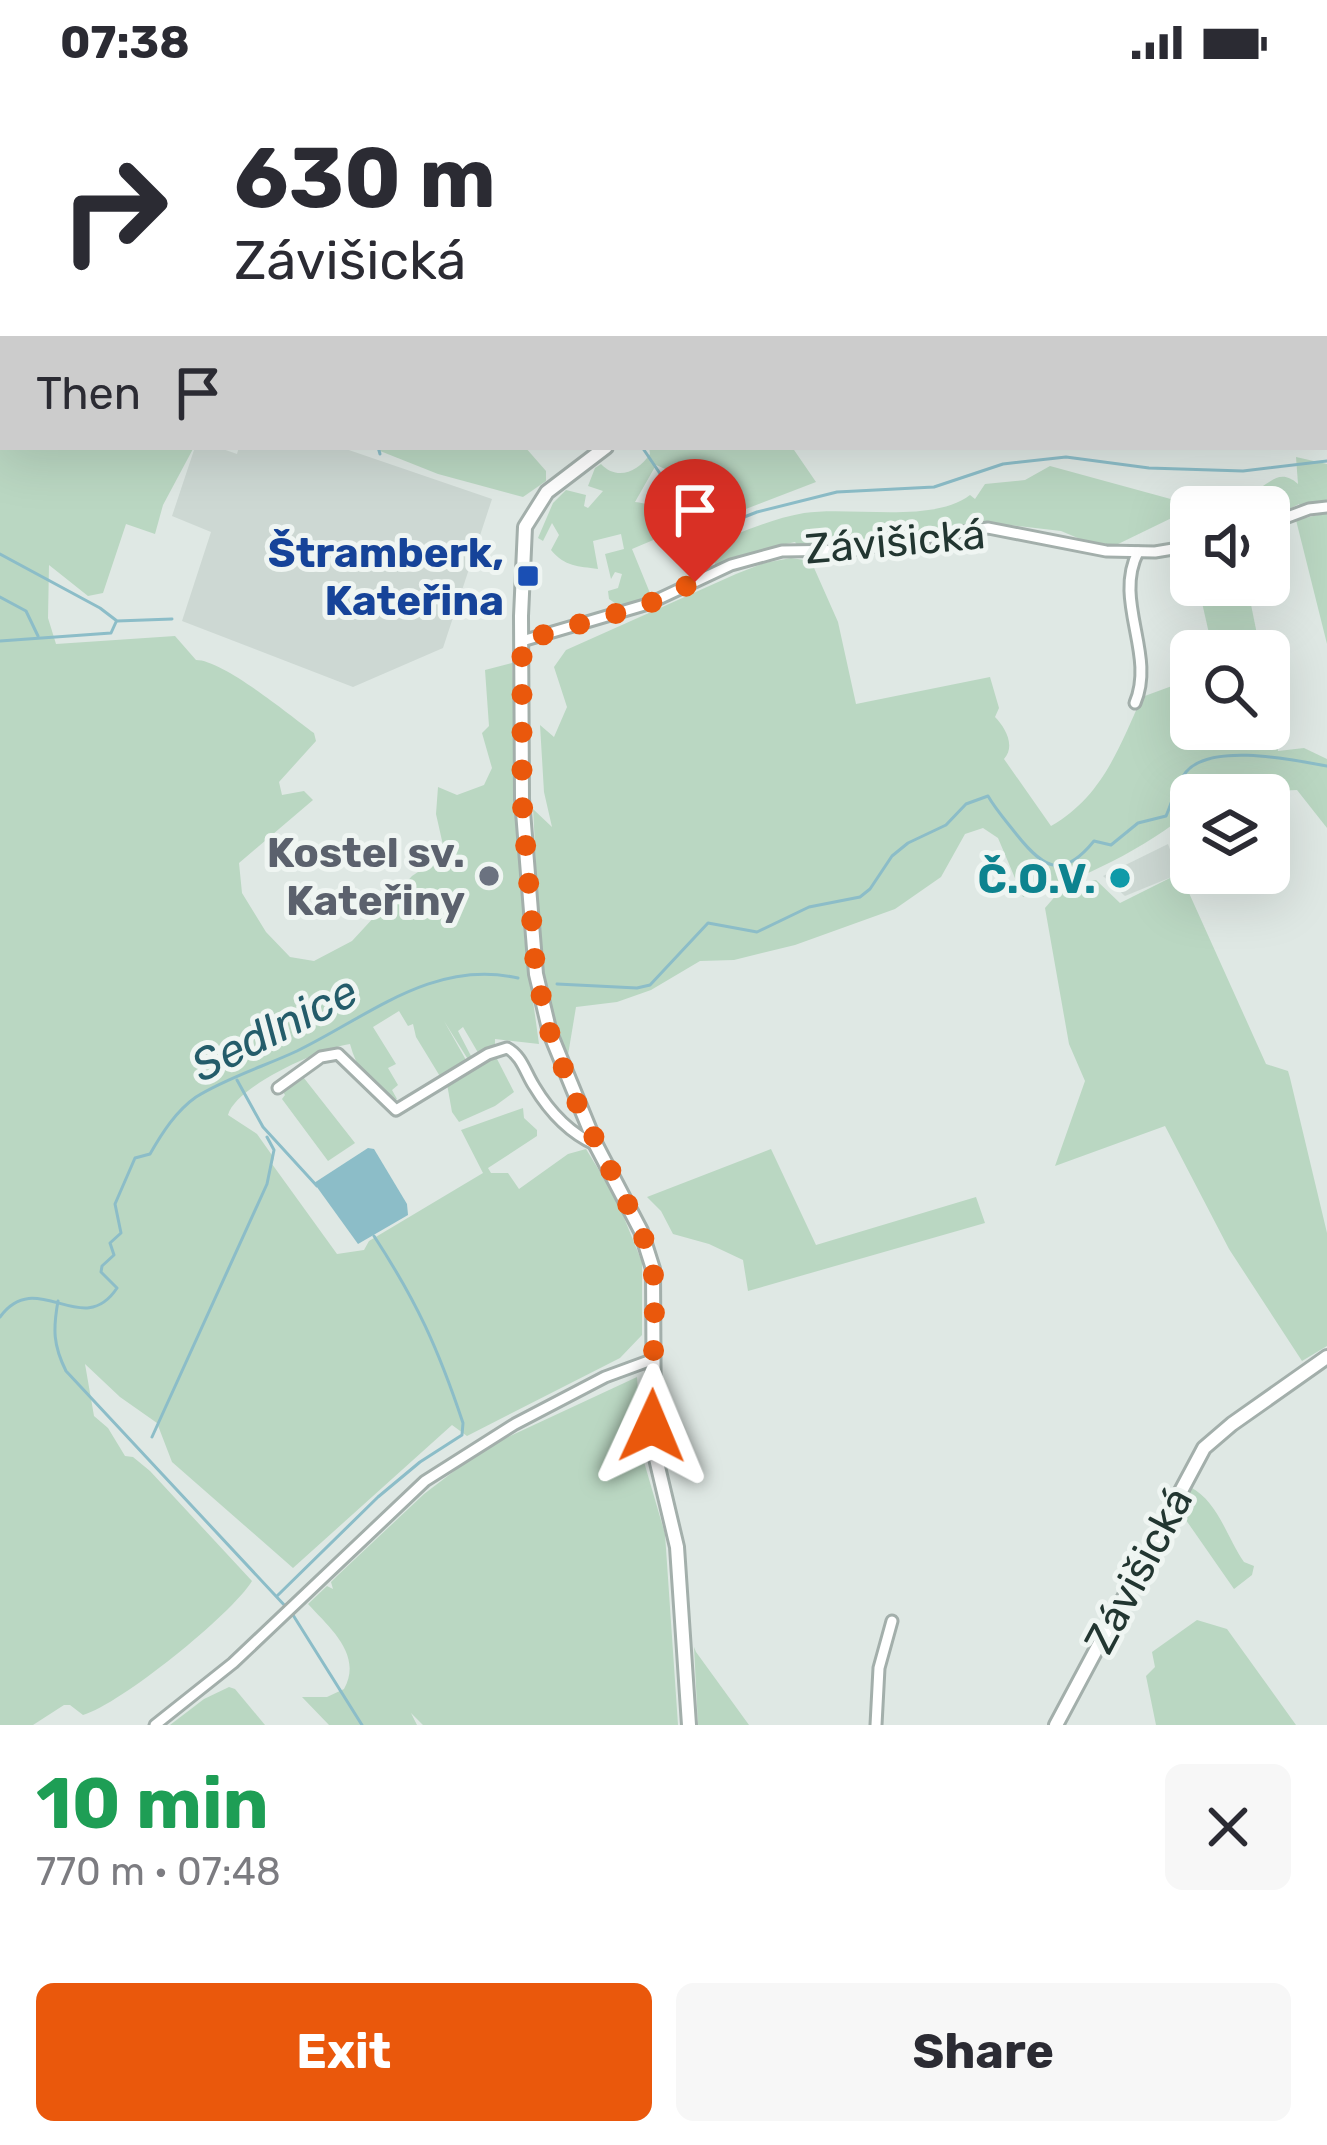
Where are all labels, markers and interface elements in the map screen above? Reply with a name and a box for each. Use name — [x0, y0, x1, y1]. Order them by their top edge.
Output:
text: 07:38 — [60, 16, 190, 69]
text: 630 m — [234, 128, 496, 228]
icon: right — [36, 132, 192, 288]
text: Závišická — [234, 229, 466, 293]
icon: arrive — [165, 360, 231, 426]
text: Then — [36, 367, 141, 420]
pin — [644, 459, 746, 582]
icon: arrive — [662, 477, 728, 543]
map controls — [1170, 486, 1290, 894]
button: sound — [1170, 486, 1290, 606]
street label: Závišická — [803, 509, 987, 575]
place label: Štramberk, Kateřina — [268, 528, 504, 626]
marker: Štramberk, Kateřina — [515, 563, 541, 589]
button: search — [1170, 630, 1290, 750]
button: layers — [1170, 774, 1290, 894]
place label: Kostel sv. Kateřiny — [267, 828, 465, 926]
place label: Č.O.V. — [978, 854, 1096, 904]
marker: Kostel sv. Kateřiny — [476, 863, 502, 889]
marker: Č.O.V. — [1107, 865, 1133, 891]
water label: Sedlnice — [183, 964, 366, 1093]
position arrow — [589, 1363, 715, 1489]
street label: Závišická — [1074, 1479, 1203, 1662]
text: 10 min — [36, 1761, 269, 1846]
button: close — [1165, 1764, 1291, 1890]
text: 770 m · 07:48 — [36, 1849, 281, 1895]
button: Exit — [36, 1983, 652, 2121]
button: Share — [676, 1983, 1291, 2121]

